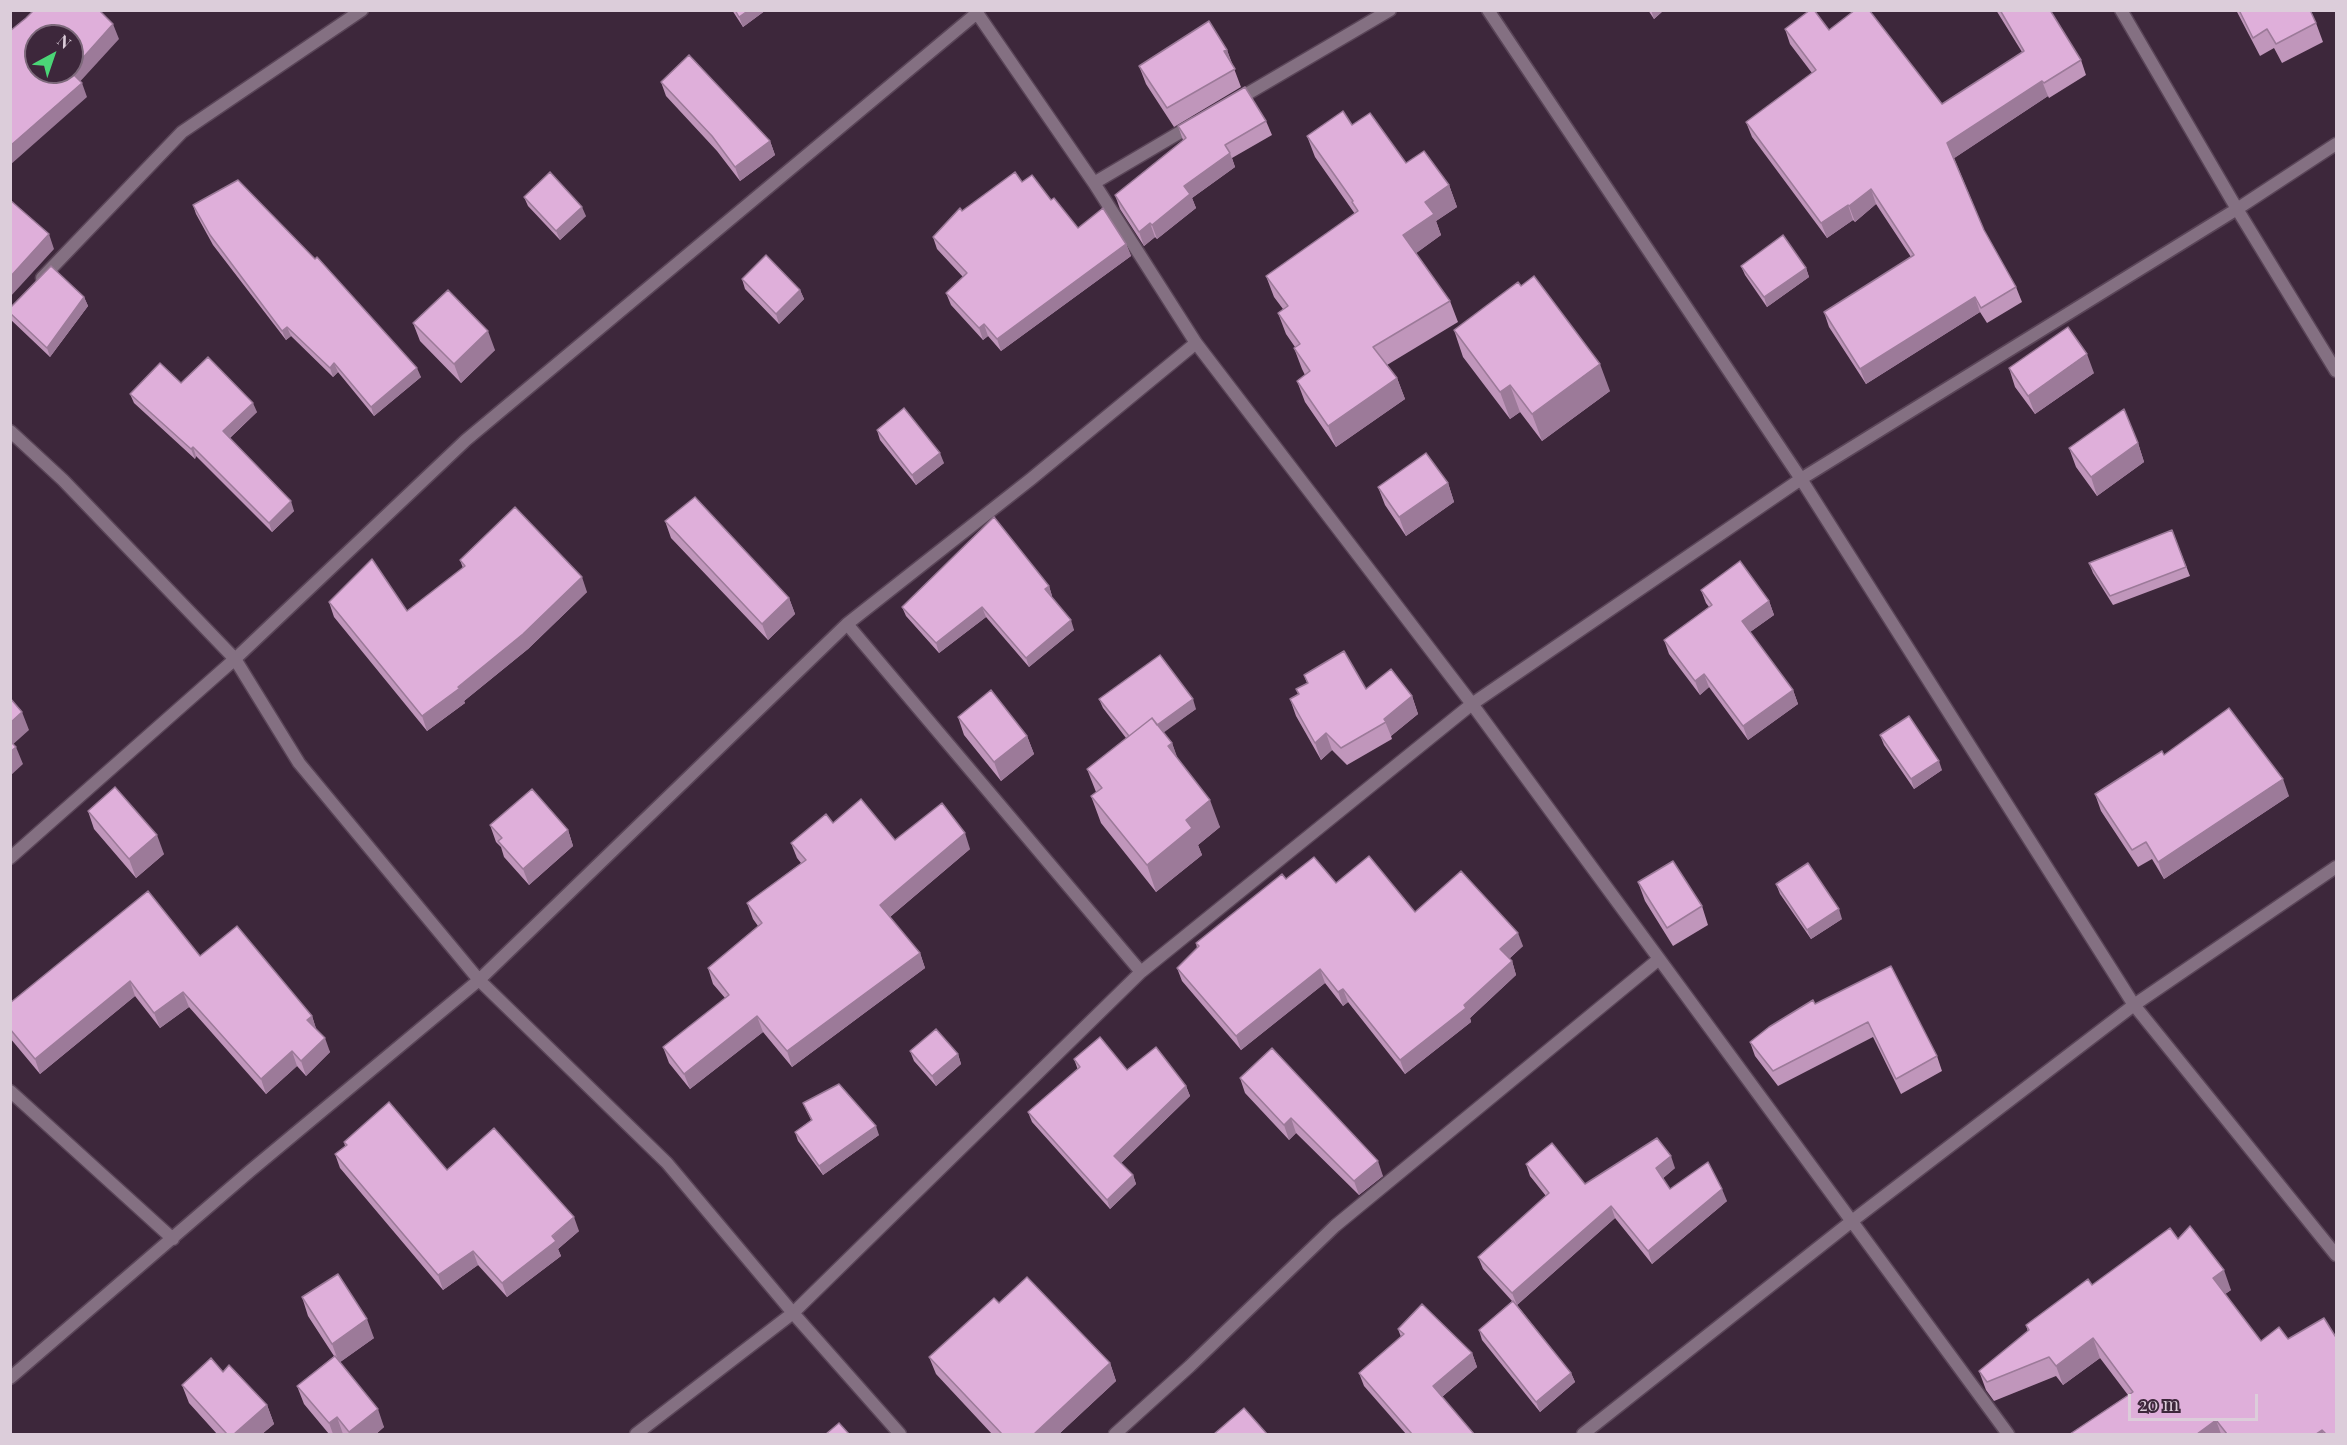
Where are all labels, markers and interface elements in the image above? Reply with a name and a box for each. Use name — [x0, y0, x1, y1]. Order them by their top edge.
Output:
north arrow — [24, 24, 84, 84]
text: N — [53, 30, 76, 53]
scale bar — [2131, 1382, 2262, 1420]
text: 20 m — [2139, 1392, 2179, 1416]

